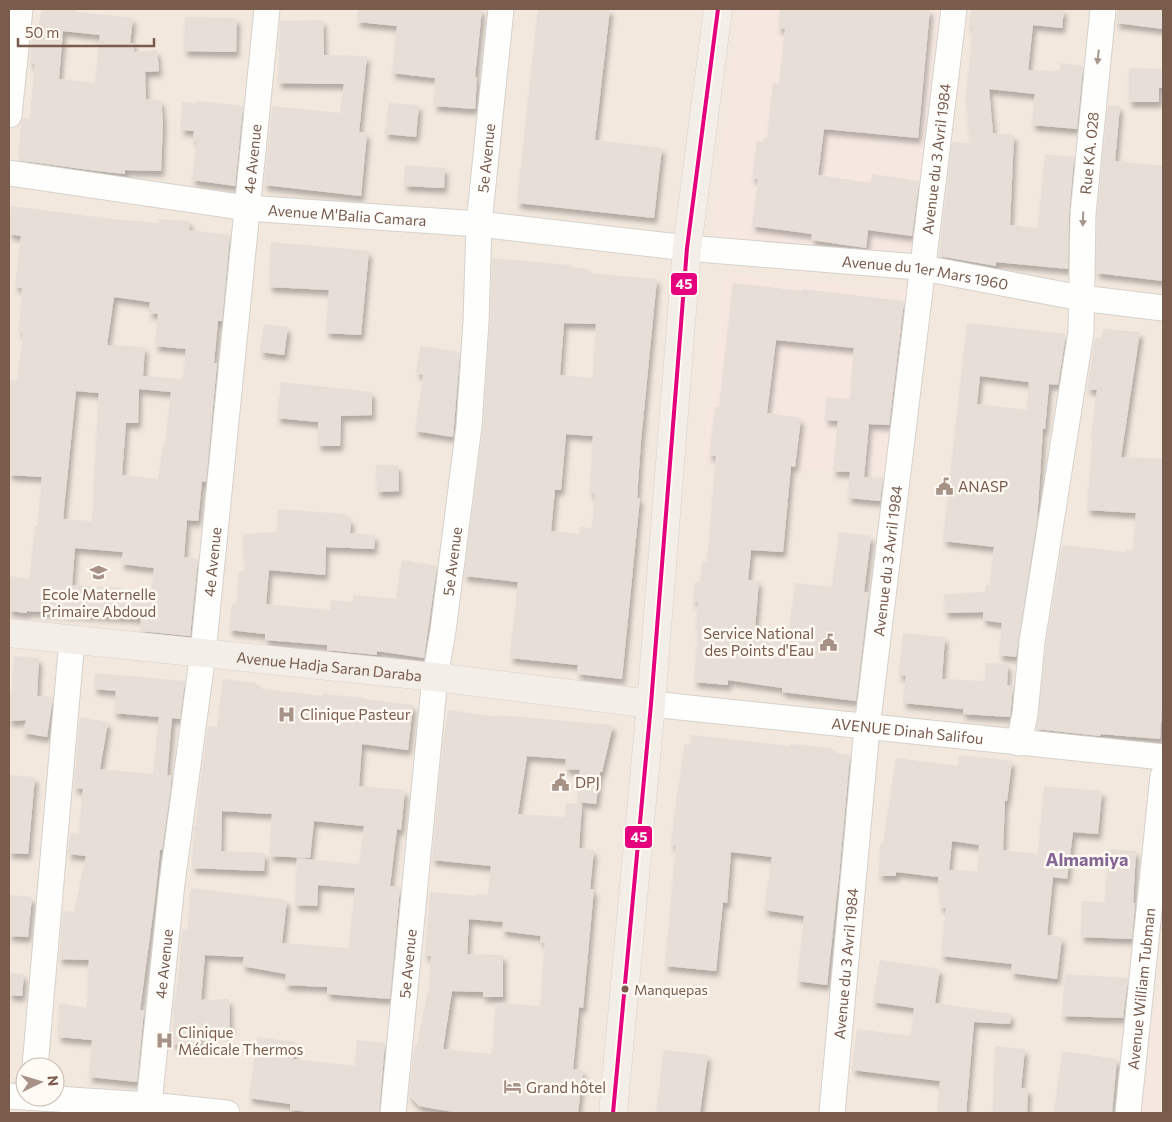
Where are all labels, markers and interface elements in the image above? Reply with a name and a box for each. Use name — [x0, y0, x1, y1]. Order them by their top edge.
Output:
scale bar — [18, 15, 154, 47]
text: 50 m — [25, 23, 59, 41]
one-way arrow — [1094, 50, 1102, 66]
street label: Avenue du 3 Avril 1984 — [918, 82, 954, 235]
street label: Rue KA. 028 — [1076, 111, 1102, 195]
street label: 5e Avenue — [473, 122, 498, 193]
street label: 4e Avenue — [240, 123, 265, 194]
street label: Avenue M'Balia Camara — [267, 200, 427, 229]
one-way arrow — [1079, 211, 1087, 227]
street label: Avenue du 1er Mars 1960 — [841, 252, 1010, 293]
line badge: 45 — [670, 272, 698, 296]
text: 45 — [676, 275, 692, 292]
public building icon: ANASP — [934, 476, 954, 496]
place label: ANASP — [958, 477, 1008, 495]
street label: Avenue du 3 Avril 1984 — [869, 484, 905, 637]
street label: 4e Avenue — [200, 526, 224, 597]
street label: 5e Avenue — [439, 526, 465, 597]
school or university icon: Ecole Maternelle Primaire Abdoud — [89, 563, 109, 583]
place label: Ecole Maternelle Primaire Abdoud — [42, 585, 156, 620]
place label: Service National des Points d'Eau — [703, 624, 814, 659]
public building icon: Service National des Points d'Eau — [818, 632, 838, 652]
street label: Avenue Hadja Saran Daraba — [236, 648, 423, 685]
hospital icon: Clinique Pasteur — [276, 704, 296, 724]
place label: Clinique Pasteur — [300, 705, 411, 723]
street label: AVENUE Dinah Salifou — [831, 714, 984, 747]
public building icon: DPJ — [551, 772, 571, 792]
place label: DPJ — [575, 773, 600, 791]
line badge: 45 — [624, 825, 653, 849]
text: 45 — [631, 828, 647, 845]
district label: Almamiya — [1046, 848, 1128, 870]
street label: Avenue du 3 Avril 1984 — [830, 887, 861, 1040]
street label: Avenue William Tubman — [1124, 907, 1158, 1070]
street label: 4e Avenue — [151, 928, 176, 999]
street label: 5e Avenue — [395, 928, 420, 999]
place label: Manquepas — [634, 981, 708, 998]
marker: Manquepas — [620, 984, 630, 994]
place label: Clinique Médicale Thermos — [178, 1023, 304, 1058]
hospital icon: Clinique Médicale Thermos — [154, 1031, 174, 1051]
north arrow — [15, 1057, 65, 1107]
text: N — [45, 1075, 62, 1087]
hotel icon: Grand hôtel — [502, 1077, 522, 1097]
place label: Grand hôtel — [526, 1078, 606, 1096]

